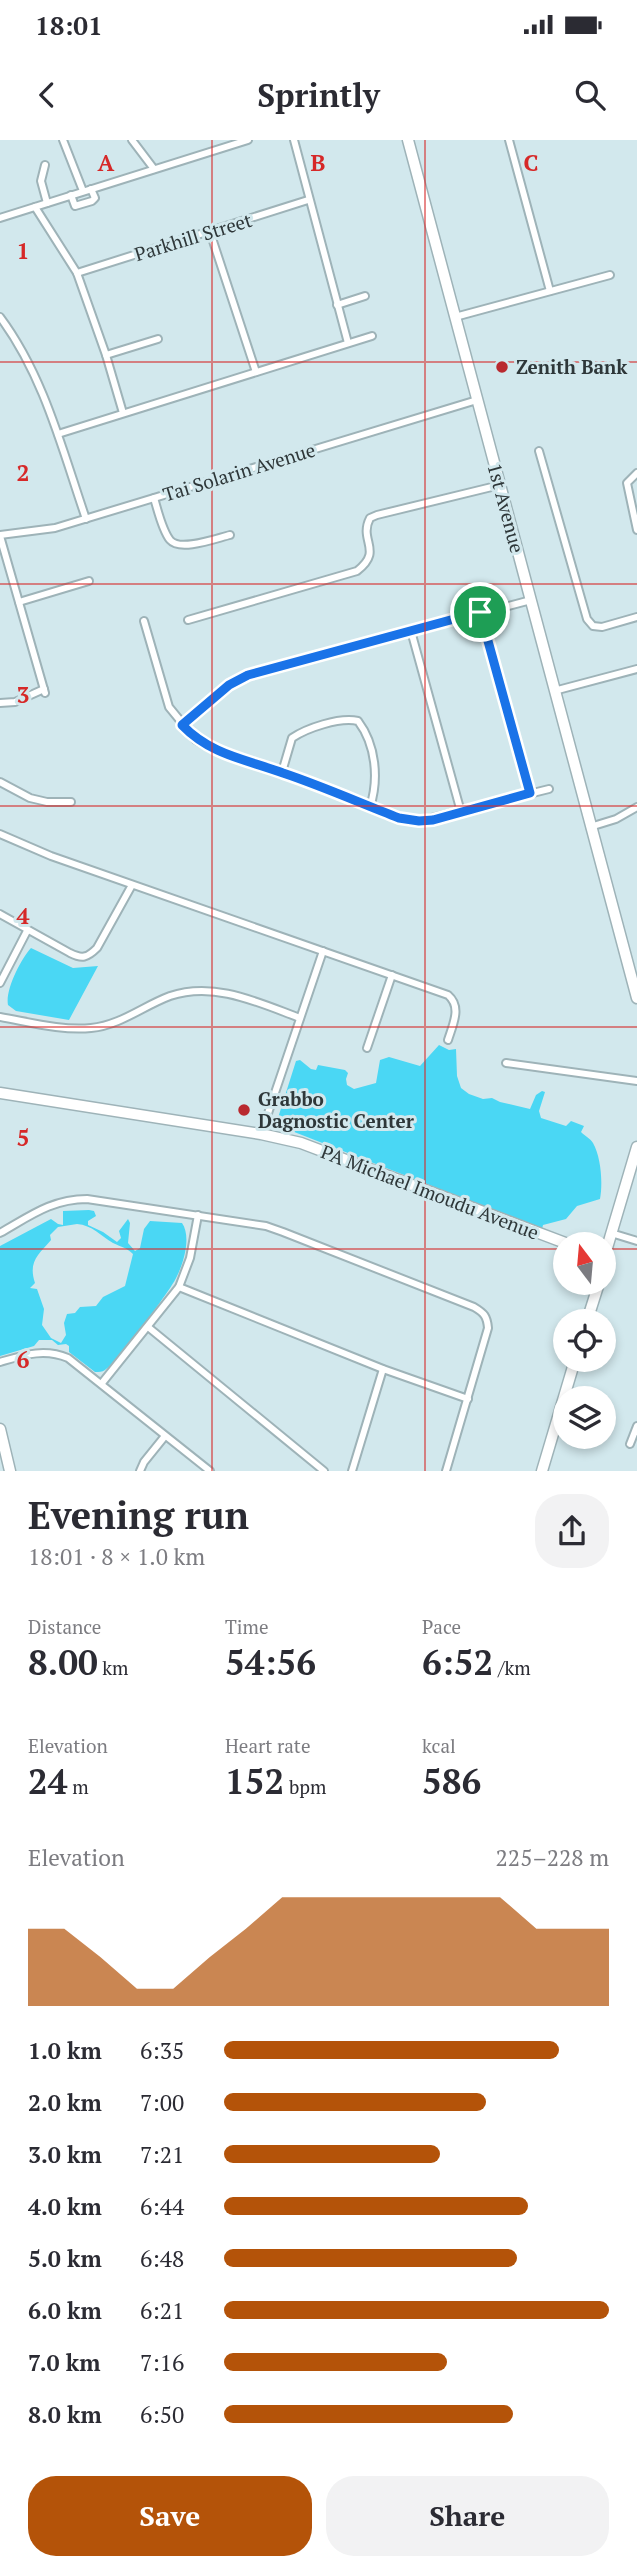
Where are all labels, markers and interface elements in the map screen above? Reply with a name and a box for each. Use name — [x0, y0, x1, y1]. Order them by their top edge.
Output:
text: 18:01 — [35, 8, 103, 42]
text: Sprintly — [257, 74, 380, 116]
icon: back — [28, 76, 66, 114]
icon: search — [571, 76, 609, 114]
text: A — [98, 147, 115, 178]
text: B — [311, 147, 326, 178]
text: C — [524, 147, 539, 178]
street label: Parkhill Street — [131, 207, 255, 266]
text: 1 — [17, 235, 30, 266]
place label: Zenith Bank — [516, 354, 628, 379]
marker: Zenith Bank — [494, 359, 510, 375]
street label: Tai Solarin Avenue — [160, 436, 318, 507]
text: 2 — [17, 457, 30, 488]
street label: 1st Avenue — [483, 460, 530, 555]
pin — [450, 582, 510, 642]
icon: arrive — [461, 593, 499, 631]
text: 3 — [17, 679, 30, 710]
text: 4 — [17, 900, 30, 931]
place label: Grabbo Dagnostic Center — [258, 1086, 415, 1133]
marker: Grabbo Dagnostic Center — [236, 1102, 252, 1118]
text: 5 — [17, 1122, 30, 1153]
street label: PA Michael Imoudu Avenue — [318, 1138, 543, 1245]
north arrow — [553, 1232, 616, 1295]
map controls — [553, 1232, 616, 1449]
button: locate — [553, 1309, 616, 1372]
text: 6 — [17, 1344, 30, 1375]
button: layers — [553, 1386, 616, 1449]
text: Evening run — [28, 1490, 249, 1540]
button: share — [535, 1494, 609, 1568]
text: 18:01 · 8 × 1.0 km — [28, 1541, 205, 1572]
text: Distance — [28, 1614, 101, 1639]
text: Time — [225, 1614, 268, 1639]
text: Pace — [422, 1614, 461, 1639]
text: 8.00 — [28, 1639, 98, 1685]
text: 54:56 — [225, 1639, 316, 1685]
text: 6:52 — [422, 1639, 493, 1685]
text: km — [98, 1655, 129, 1680]
text: /km — [493, 1655, 531, 1680]
text: Elevation — [28, 1733, 108, 1758]
text: Heart rate — [225, 1733, 310, 1758]
text: kcal — [422, 1733, 456, 1758]
text: 24 — [28, 1758, 68, 1804]
text: 152 — [225, 1758, 284, 1804]
text: 586 — [422, 1758, 481, 1804]
text: m — [68, 1774, 89, 1799]
text: bpm — [284, 1774, 326, 1799]
text: Elevation — [28, 1842, 125, 1873]
text: 225–228 m — [496, 1842, 609, 1873]
text: 1.0 km — [28, 2035, 102, 2066]
text: 6:35 — [140, 2035, 184, 2066]
text: 2.0 km — [28, 2087, 102, 2118]
text: 7:00 — [140, 2087, 184, 2118]
text: 3.0 km — [28, 2139, 102, 2170]
text: 7:21 — [140, 2139, 184, 2170]
text: 4.0 km — [28, 2191, 102, 2222]
text: 6:44 — [140, 2191, 184, 2222]
text: 5.0 km — [28, 2243, 102, 2274]
text: 6:48 — [140, 2243, 184, 2274]
text: 6.0 km — [28, 2295, 102, 2326]
text: 6:21 — [140, 2295, 184, 2326]
text: 7.0 km — [28, 2347, 100, 2378]
text: 7:16 — [140, 2347, 184, 2378]
text: 8.0 km — [28, 2399, 102, 2430]
text: 6:50 — [140, 2399, 184, 2430]
button: Save — [28, 2476, 312, 2556]
button: Share — [326, 2476, 609, 2556]

